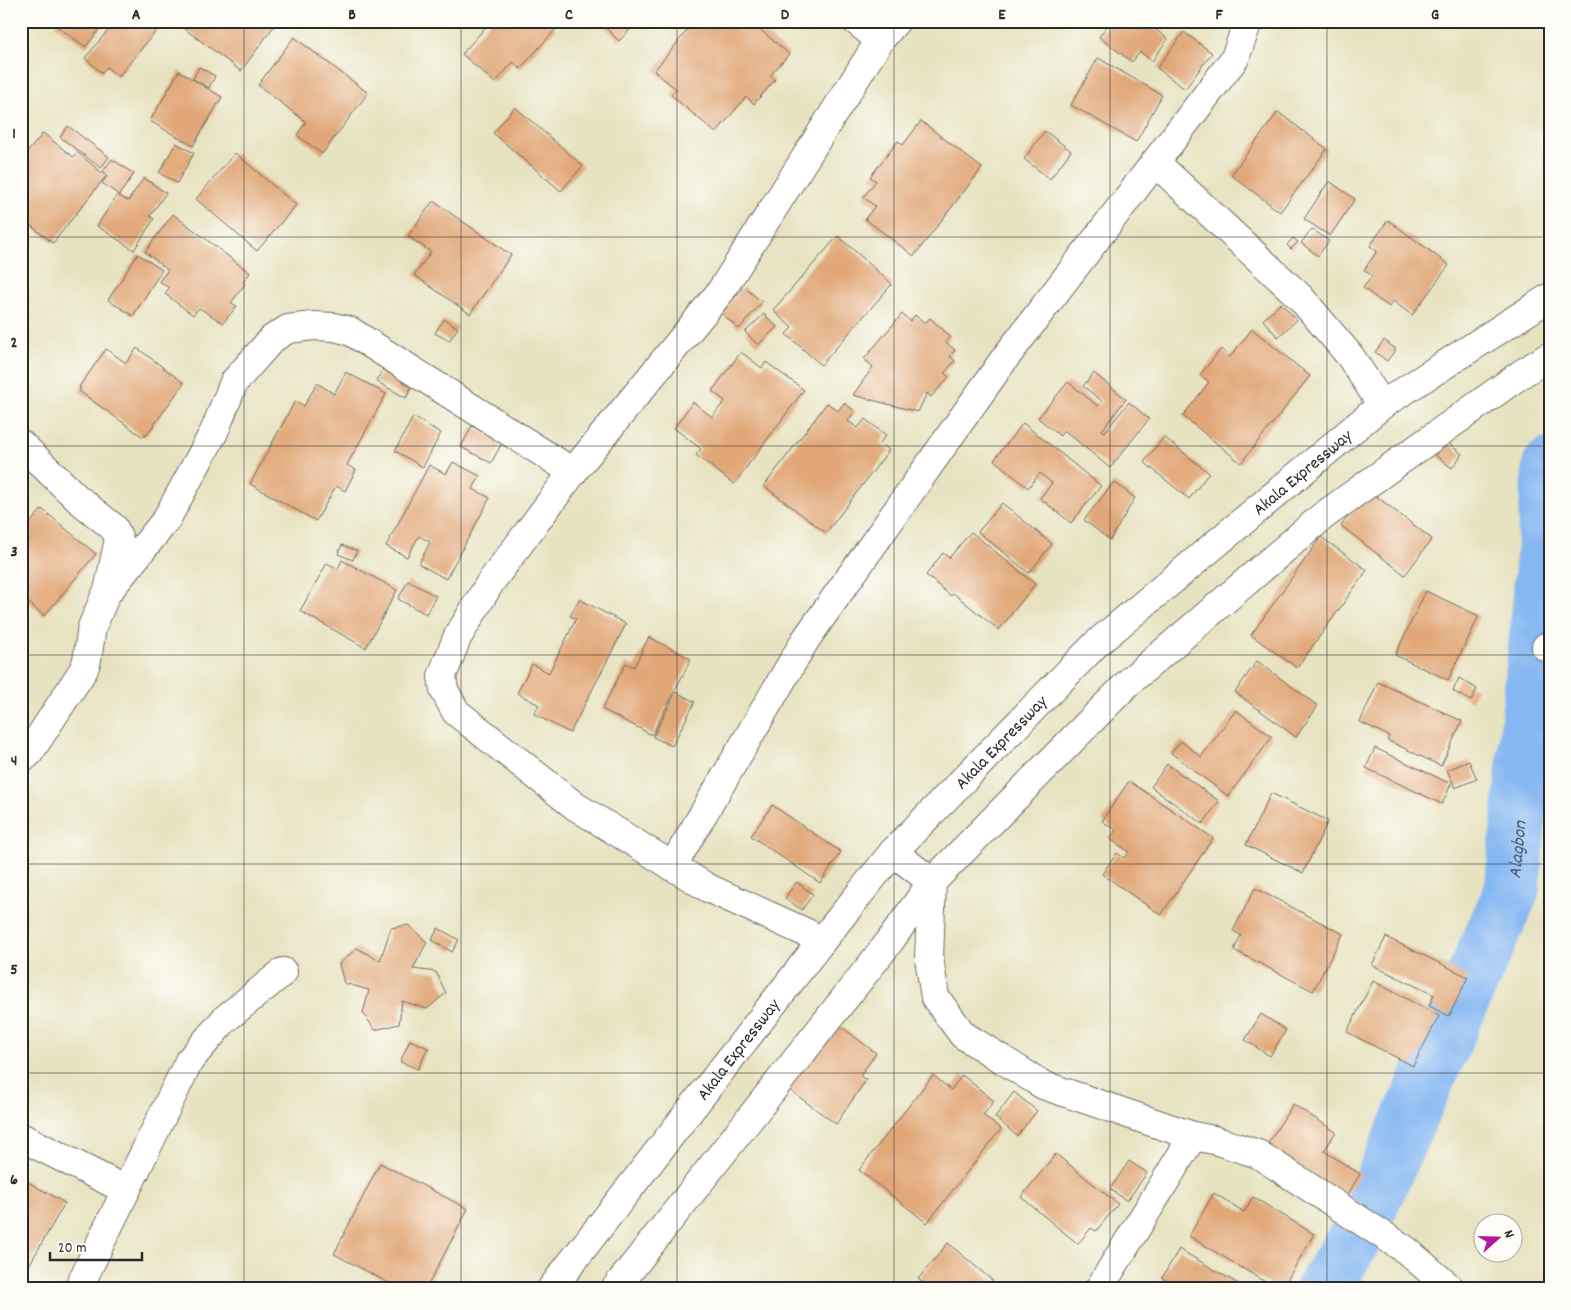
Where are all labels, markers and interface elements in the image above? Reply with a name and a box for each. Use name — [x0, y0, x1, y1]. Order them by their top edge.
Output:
text: A — [132, 4, 141, 27]
text: B — [348, 4, 356, 27]
text: C — [565, 4, 573, 27]
text: D — [781, 4, 790, 27]
text: E — [998, 4, 1006, 27]
text: F — [1215, 4, 1223, 27]
text: G — [1431, 4, 1439, 27]
text: 1 — [12, 123, 16, 146]
text: 2 — [11, 332, 18, 355]
street label: Akala Expressway — [1248, 424, 1359, 523]
text: 3 — [10, 541, 18, 564]
street label: Akala Expressway — [951, 690, 1055, 796]
text: 4 — [11, 750, 17, 773]
water label: Alagbon — [1503, 819, 1536, 880]
text: 5 — [10, 959, 18, 982]
street label: Akala Expressway — [692, 994, 788, 1107]
text: 6 — [10, 1169, 18, 1192]
north arrow — [1474, 1212, 1524, 1262]
text: N — [1498, 1228, 1519, 1241]
scale bar — [50, 1230, 142, 1262]
text: 20 m — [58, 1238, 86, 1260]

